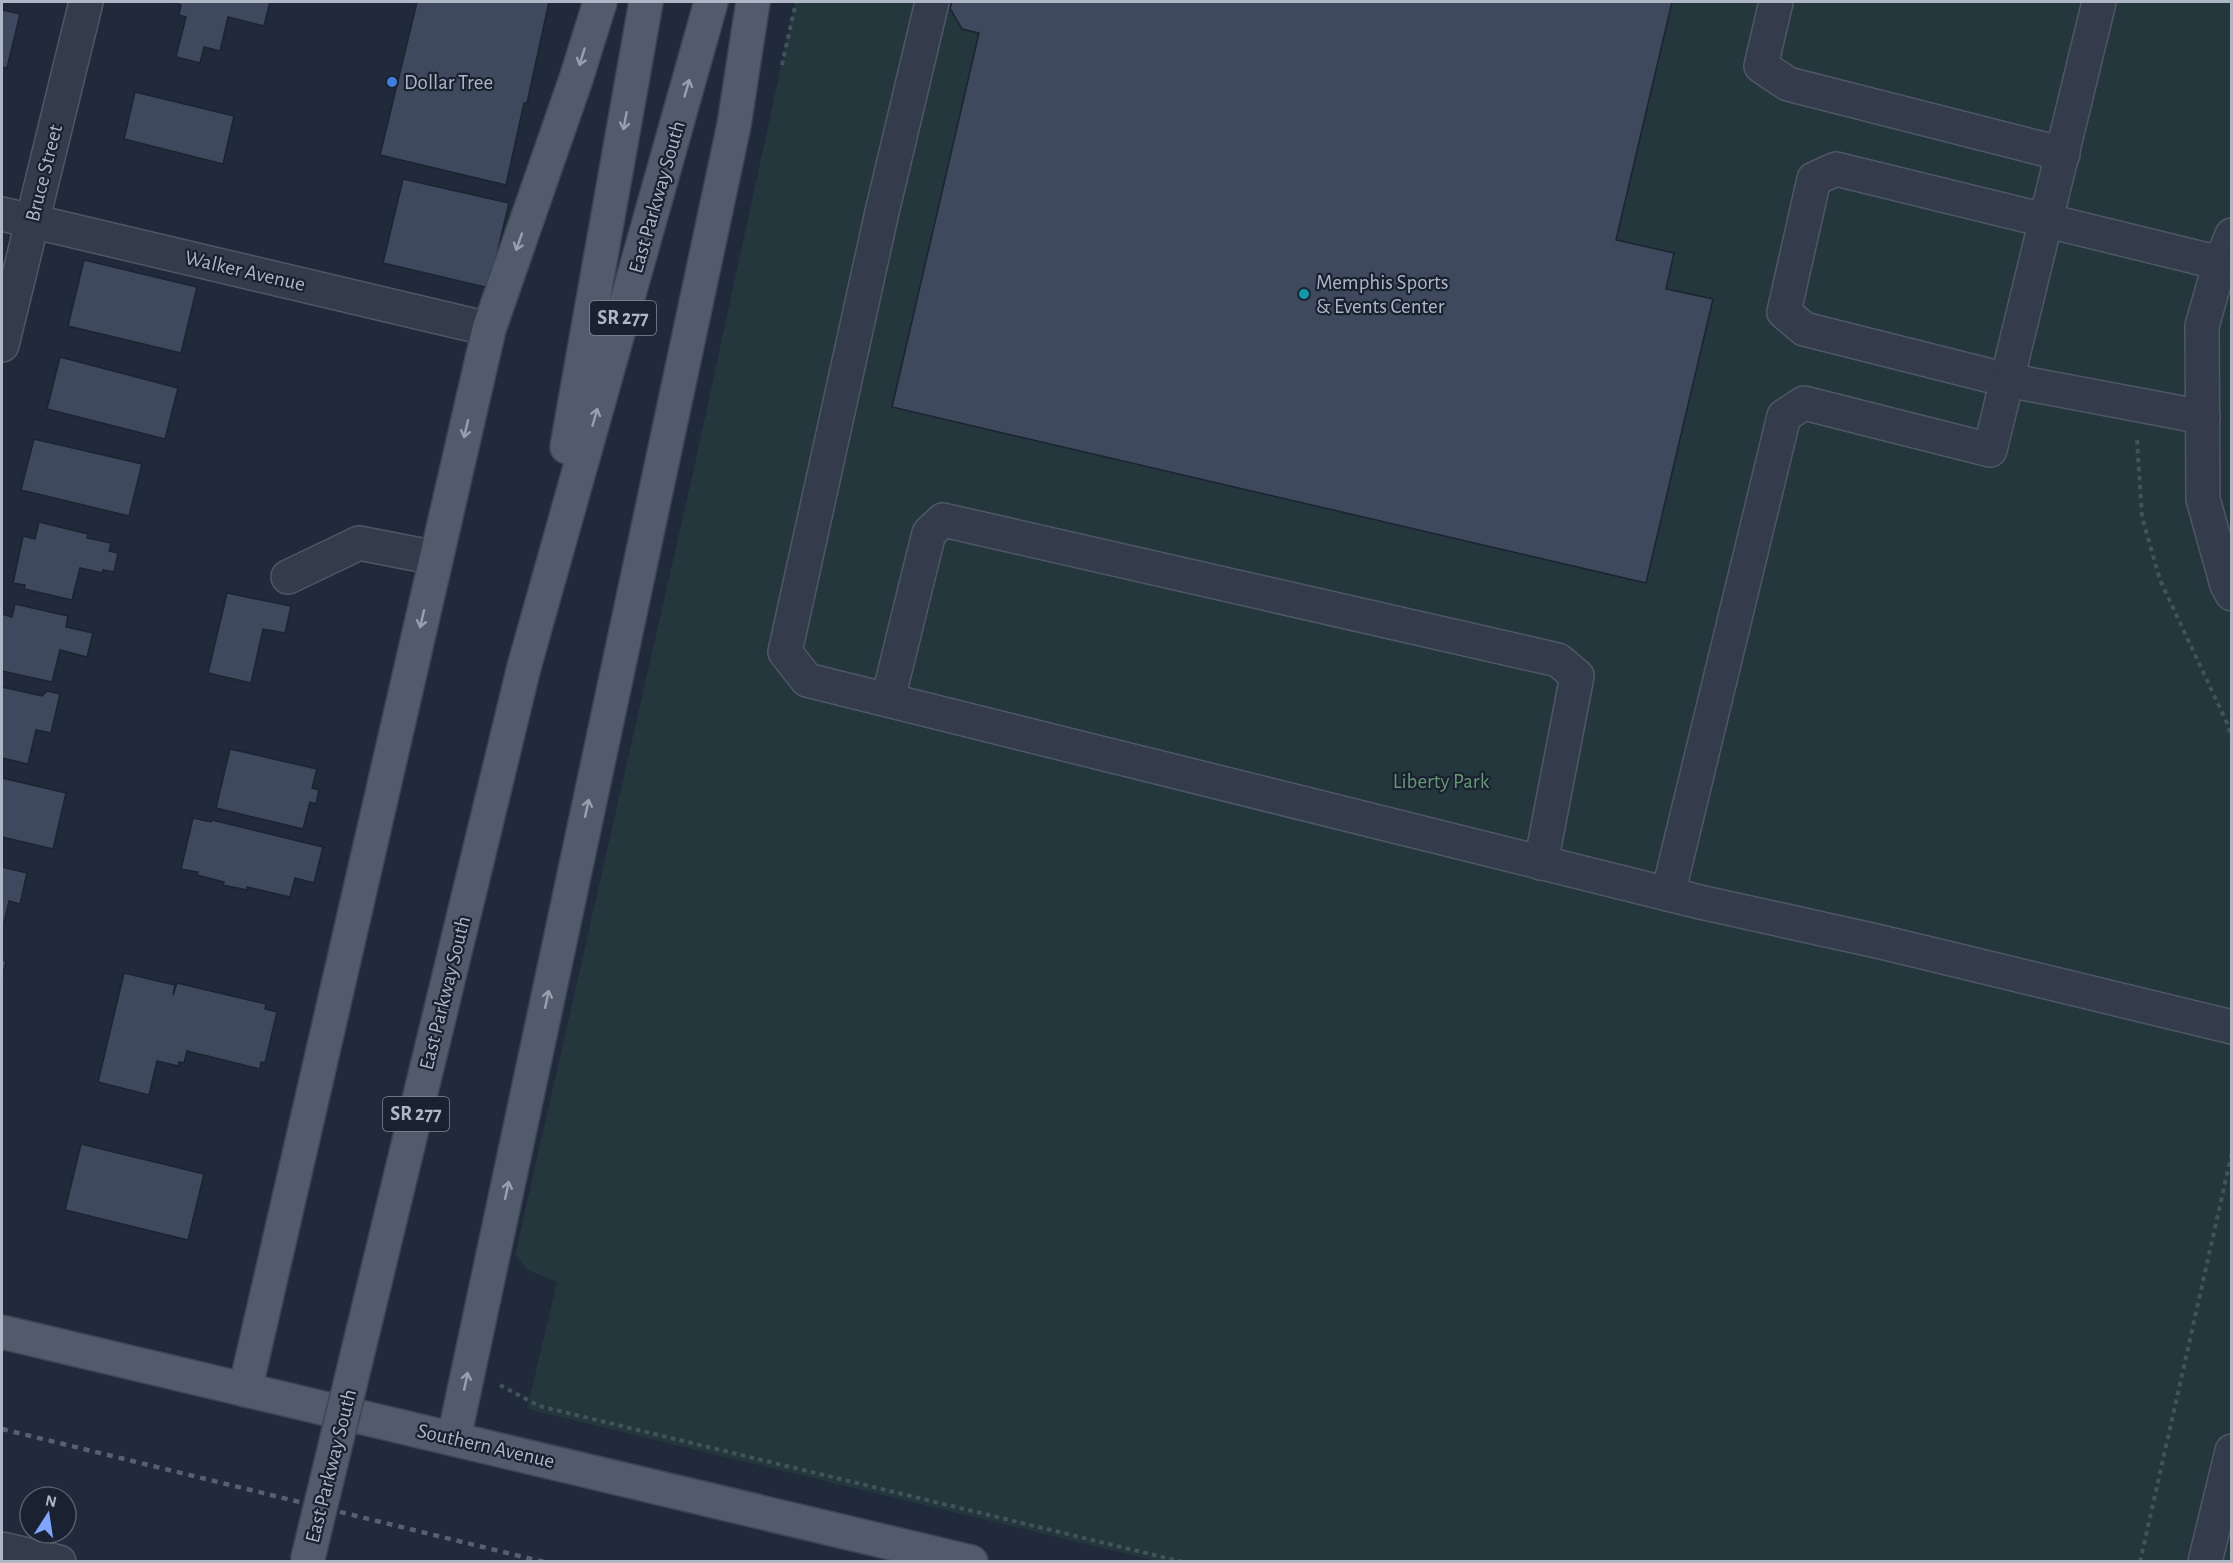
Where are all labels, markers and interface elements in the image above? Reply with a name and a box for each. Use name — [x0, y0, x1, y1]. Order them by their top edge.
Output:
one-way arrow — [576, 47, 587, 66]
place label: Dollar Tree — [404, 72, 493, 93]
marker: Dollar Tree — [385, 75, 399, 89]
one-way arrow — [682, 79, 693, 98]
one-way arrow — [619, 111, 630, 130]
street label: East Parkway South — [625, 118, 689, 276]
street label: Bruce Street — [22, 122, 66, 224]
one-way arrow — [513, 232, 524, 251]
street label: Walker Avenue — [183, 247, 307, 295]
place label: Memphis Sports & Events Center — [1316, 272, 1449, 317]
marker: Memphis Sports & Events Center — [1297, 287, 1311, 301]
road number: SR 277 — [590, 301, 656, 335]
one-way arrow — [590, 408, 601, 427]
one-way arrow — [460, 419, 471, 438]
one-way arrow — [416, 609, 428, 628]
park label: Liberty Park — [1393, 771, 1490, 792]
one-way arrow — [582, 799, 594, 818]
street label: East Parkway South — [416, 914, 474, 1072]
one-way arrow — [542, 990, 553, 1009]
road number: SR 277 — [383, 1097, 449, 1131]
one-way arrow — [502, 1181, 513, 1200]
one-way arrow — [461, 1371, 473, 1390]
street label: East Parkway South — [302, 1387, 360, 1545]
street label: Southern Avenue — [415, 1420, 557, 1472]
north arrow — [18, 1485, 78, 1545]
text: N — [44, 1492, 58, 1510]

